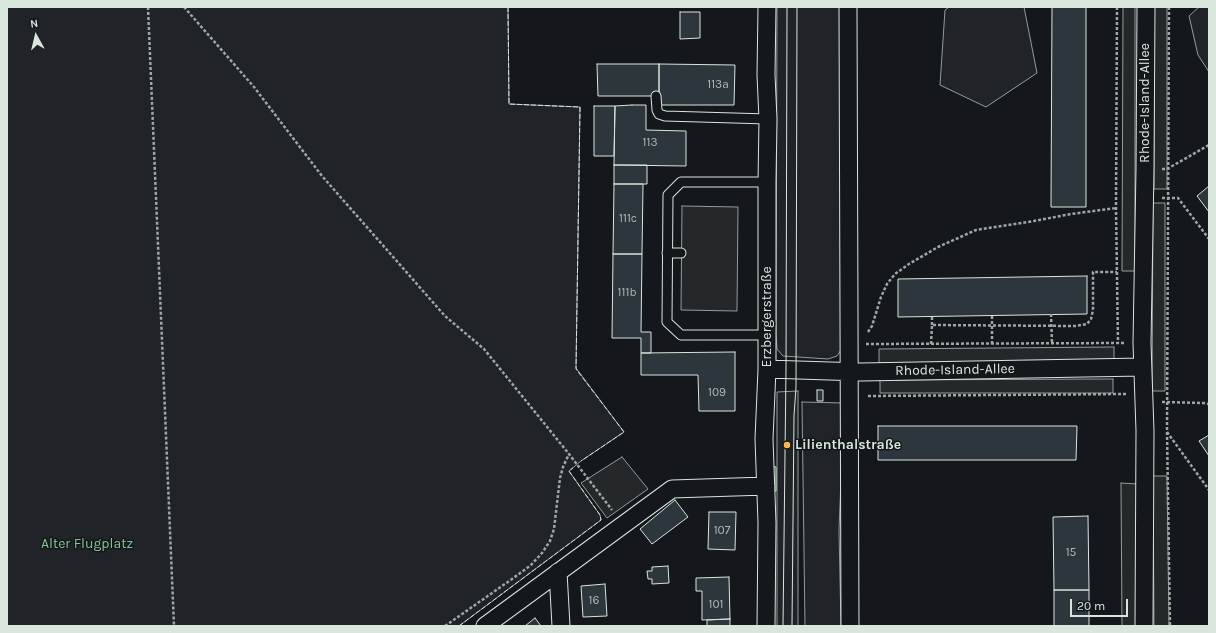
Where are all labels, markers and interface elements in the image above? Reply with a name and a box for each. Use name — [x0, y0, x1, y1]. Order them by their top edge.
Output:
north arrow — [16, 16, 56, 56]
text: N — [29, 17, 39, 31]
street label: Rhode-Island-Allee — [1137, 43, 1153, 163]
house number: 113a — [707, 78, 729, 92]
house number: 113 — [642, 136, 658, 150]
house number: 111c — [619, 212, 637, 226]
street label: Erzbergerstraße — [759, 266, 775, 368]
house number: 111b — [617, 286, 637, 300]
street label: Rhode-Island-Allee — [895, 361, 1015, 379]
house number: 109 — [708, 386, 726, 400]
place label: Lilienthalstraße — [795, 437, 901, 453]
marker: Lilienthalstraße — [782, 440, 792, 450]
house number: 107 — [714, 524, 730, 538]
park label: Alter Flugplatz — [41, 536, 133, 552]
house number: 15 — [1066, 546, 1076, 560]
scale bar — [1072, 591, 1130, 617]
house number: 16 — [589, 594, 599, 608]
house number: 101 — [708, 598, 724, 612]
text: 20 m — [1077, 599, 1105, 613]

